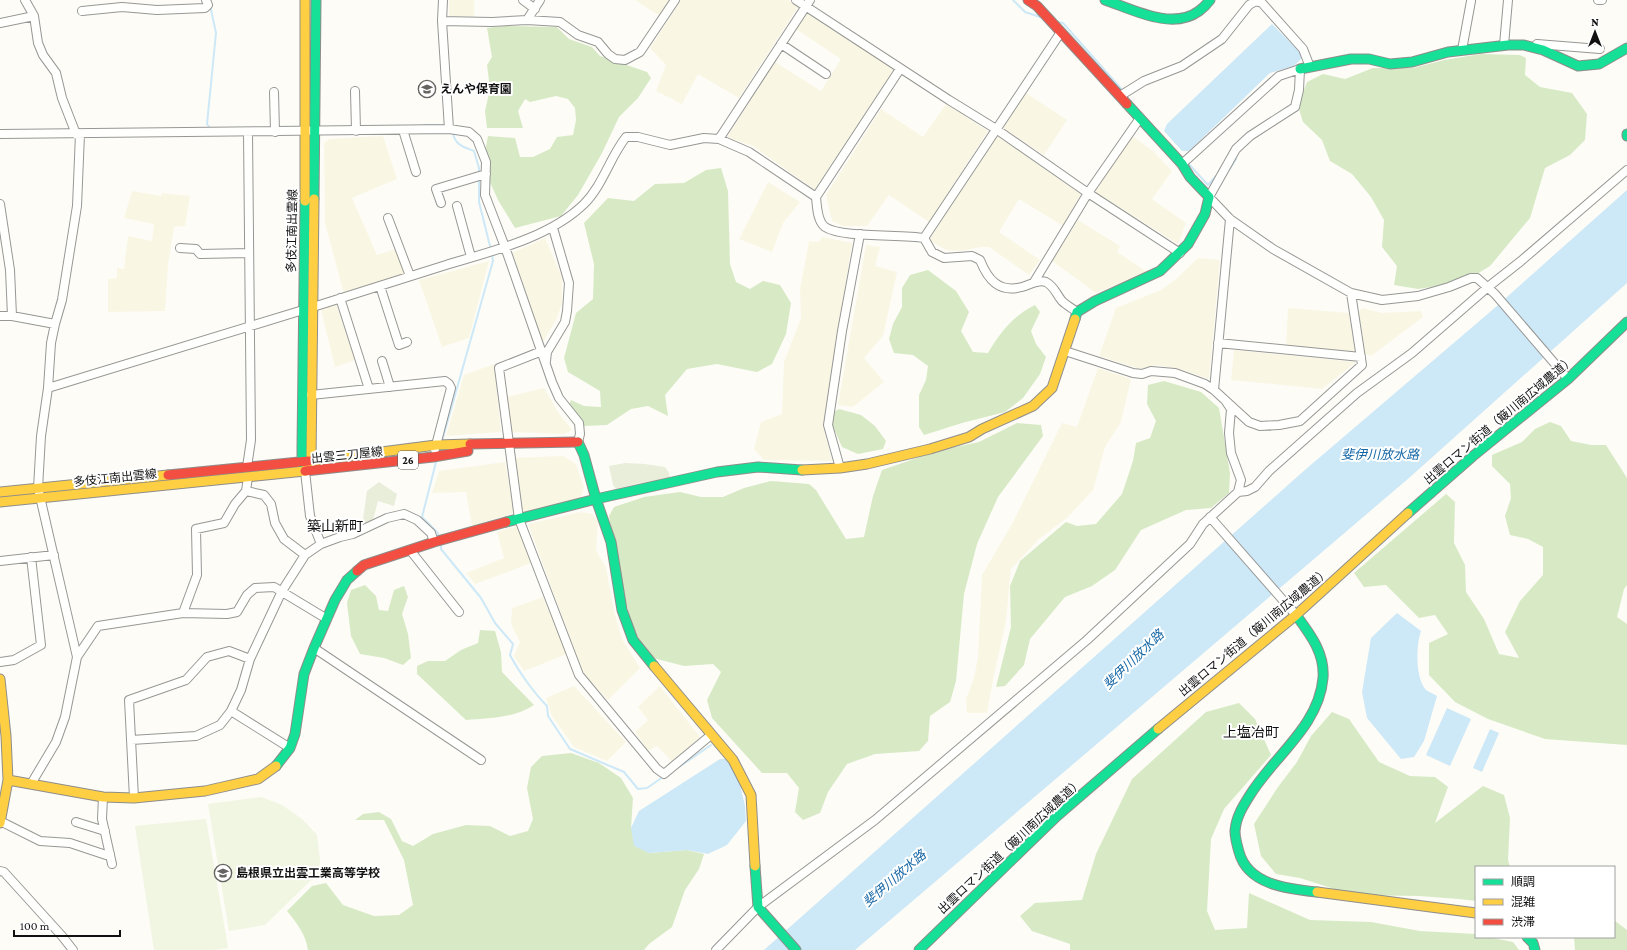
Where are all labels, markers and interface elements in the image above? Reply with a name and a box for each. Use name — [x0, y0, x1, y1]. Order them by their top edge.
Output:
north arrow — [1575, 12, 1615, 52]
text: N — [1591, 16, 1599, 28]
school or university icon: えんや保育園 — [417, 79, 437, 99]
place label: えんや保育園 — [440, 82, 512, 96]
street label: 多伎江南出雲線 — [284, 189, 300, 273]
street label: 出雲ロマン街道（簸川南広域農道） — [1421, 353, 1577, 487]
street label: 出雲三刀屋線 — [310, 444, 384, 466]
water label: 斐伊川放水路 — [1341, 447, 1420, 462]
road number: 26 — [398, 451, 418, 469]
street label: 多伎江南出雲線 — [72, 467, 158, 489]
district label: 築山新町 — [307, 518, 363, 534]
street label: 出雲ロマン街道（簸川南広域農道） — [1176, 565, 1332, 699]
water label: 斐伊川放水路 — [1100, 626, 1167, 692]
district label: 上塩冶町 — [1223, 724, 1279, 740]
street label: 出雲ロマン街道（簸川南広域農道） — [935, 775, 1085, 917]
water label: 斐伊川放水路 — [860, 846, 929, 910]
school or university icon: 島根県立出雲工業高等学校 — [213, 863, 233, 883]
place label: 島根県立出雲工業高等学校 — [236, 866, 380, 880]
legend — [1475, 866, 1615, 938]
text: 順調 — [1511, 875, 1535, 889]
text: 混雑 — [1511, 895, 1535, 909]
scale bar — [14, 912, 120, 938]
text: 渋滞 — [1511, 915, 1535, 929]
text: 100 m — [20, 919, 50, 933]

